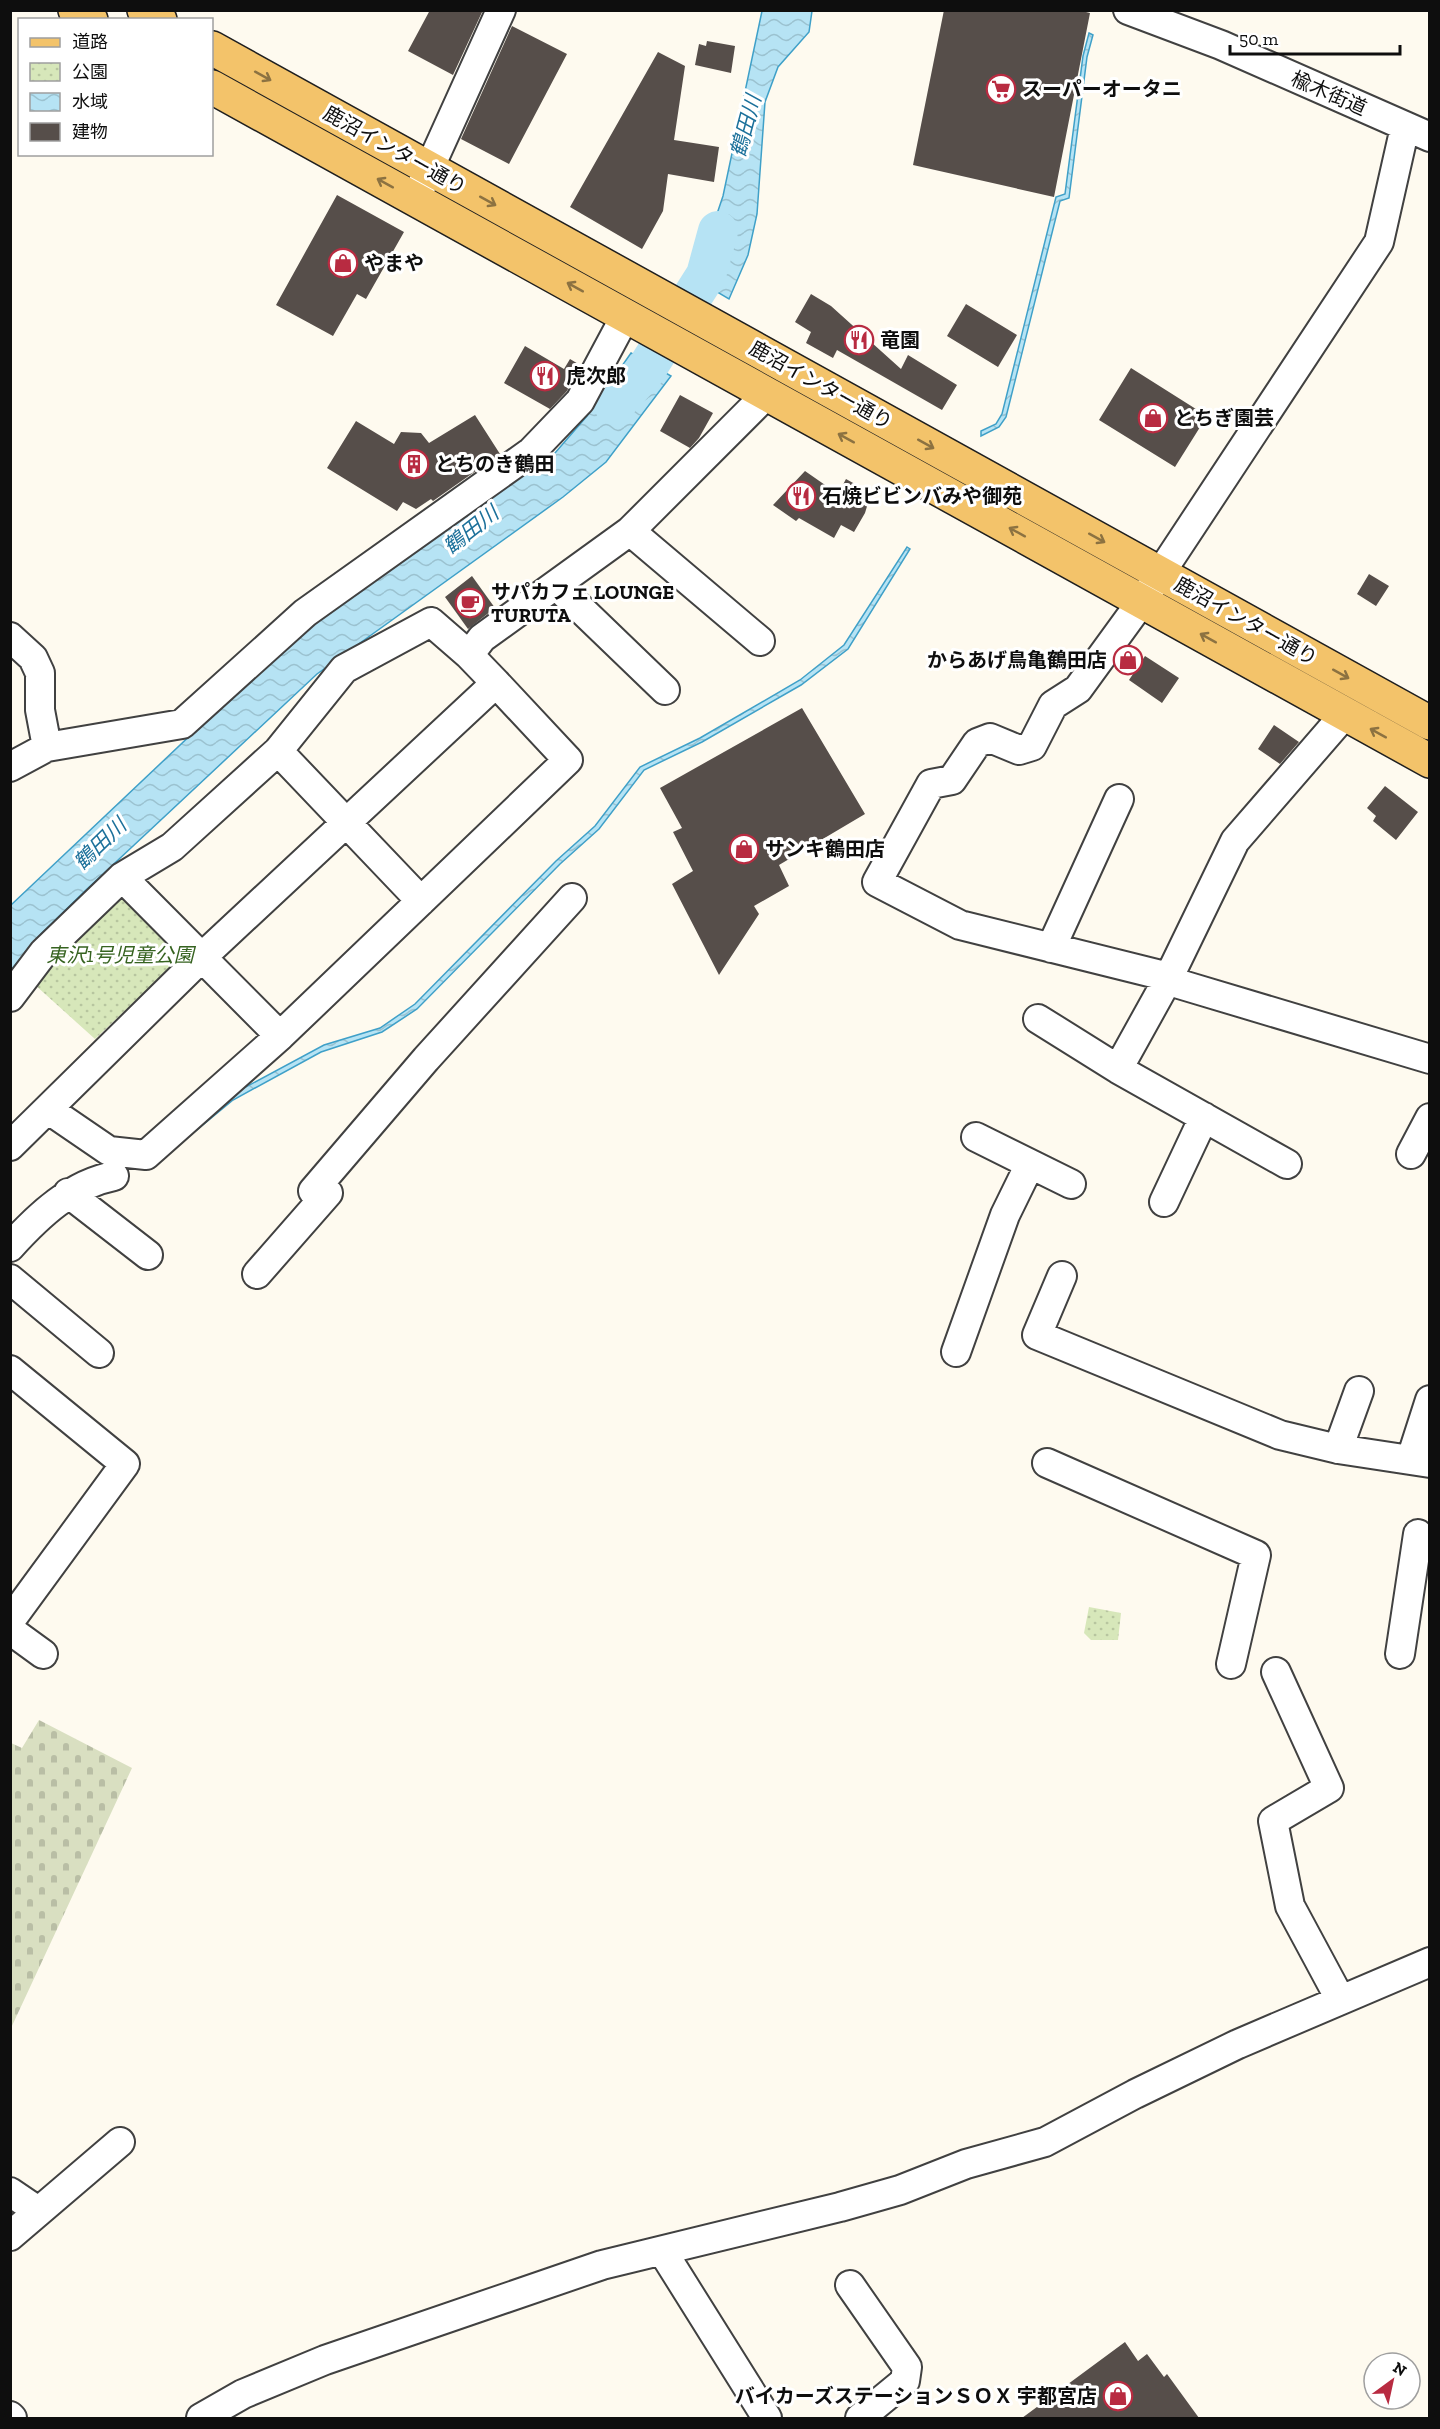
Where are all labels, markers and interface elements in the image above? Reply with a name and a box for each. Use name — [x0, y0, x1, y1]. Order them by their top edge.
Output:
legend — [18, 18, 213, 156]
scale bar — [1230, 18, 1400, 56]
text: 50 m — [1239, 28, 1279, 50]
text: 道路 — [72, 31, 108, 53]
text: 公園 — [72, 61, 108, 83]
street label: 楡木街道 — [1288, 66, 1370, 120]
one-way arrow — [254, 71, 271, 83]
supermarket icon: スーパーオータニ — [985, 73, 1017, 105]
place label: スーパーオータニ — [1022, 77, 1182, 101]
water label: 鶴田川 — [725, 90, 766, 160]
text: 水域 — [72, 91, 108, 113]
street label: 鹿沼インター通り — [319, 101, 471, 199]
text: 建物 — [72, 121, 108, 143]
one-way arrow — [377, 177, 394, 189]
one-way arrow — [479, 196, 497, 207]
shop icon: やまや — [327, 247, 359, 279]
place label: やまや — [364, 251, 424, 275]
one-way arrow — [566, 281, 584, 292]
restaurant icon: 竜園 — [843, 324, 875, 356]
place label: 竜園 — [880, 328, 920, 352]
street label: 鹿沼インター通り — [745, 336, 897, 434]
restaurant icon: 虎次郎 — [529, 360, 561, 392]
place label: 虎次郎 — [566, 364, 626, 388]
shop icon: とちぎ園芸 — [1137, 402, 1169, 434]
place label: とちぎ園芸 — [1174, 406, 1274, 430]
one-way arrow — [838, 432, 855, 444]
one-way arrow — [917, 438, 934, 450]
building icon: とちのき鶴田 — [398, 448, 430, 480]
place label: とちのき鶴田 — [435, 452, 554, 476]
restaurant icon: 石焼ビビンバみや御苑 — [785, 480, 817, 512]
place label: 石焼ビビンバみや御苑 — [822, 484, 1022, 508]
water label: 鶴田川 — [438, 499, 505, 559]
one-way arrow — [1009, 526, 1026, 538]
one-way arrow — [1088, 532, 1105, 544]
street label: 鹿沼インター通り — [1170, 572, 1322, 670]
place label: サパカフェ LOUNGE TURUTA — [491, 580, 674, 627]
cafe icon: サパカフェ LOUNGE TURUTA — [454, 587, 486, 619]
one-way arrow — [1200, 632, 1217, 644]
shop icon: からあげ鳥亀鶴田店 — [1112, 644, 1144, 676]
place label: からあげ鳥亀鶴田店 — [927, 648, 1107, 672]
one-way arrow — [1331, 669, 1349, 680]
one-way arrow — [1370, 727, 1388, 738]
water label: 鶴田川 — [68, 811, 132, 875]
shop icon: サンキ鶴田店 — [728, 833, 760, 865]
place label: サンキ鶴田店 — [765, 837, 885, 861]
park label: 東沢1号児童公園 — [46, 943, 197, 967]
north arrow — [1362, 2351, 1422, 2411]
text: N — [1390, 2358, 1410, 2380]
shop icon: バイカーズステーションＳＯＸ 宇都宮店 — [1102, 2380, 1134, 2412]
place label: バイカーズステーションＳＯＸ 宇都宮店 — [735, 2384, 1097, 2408]

